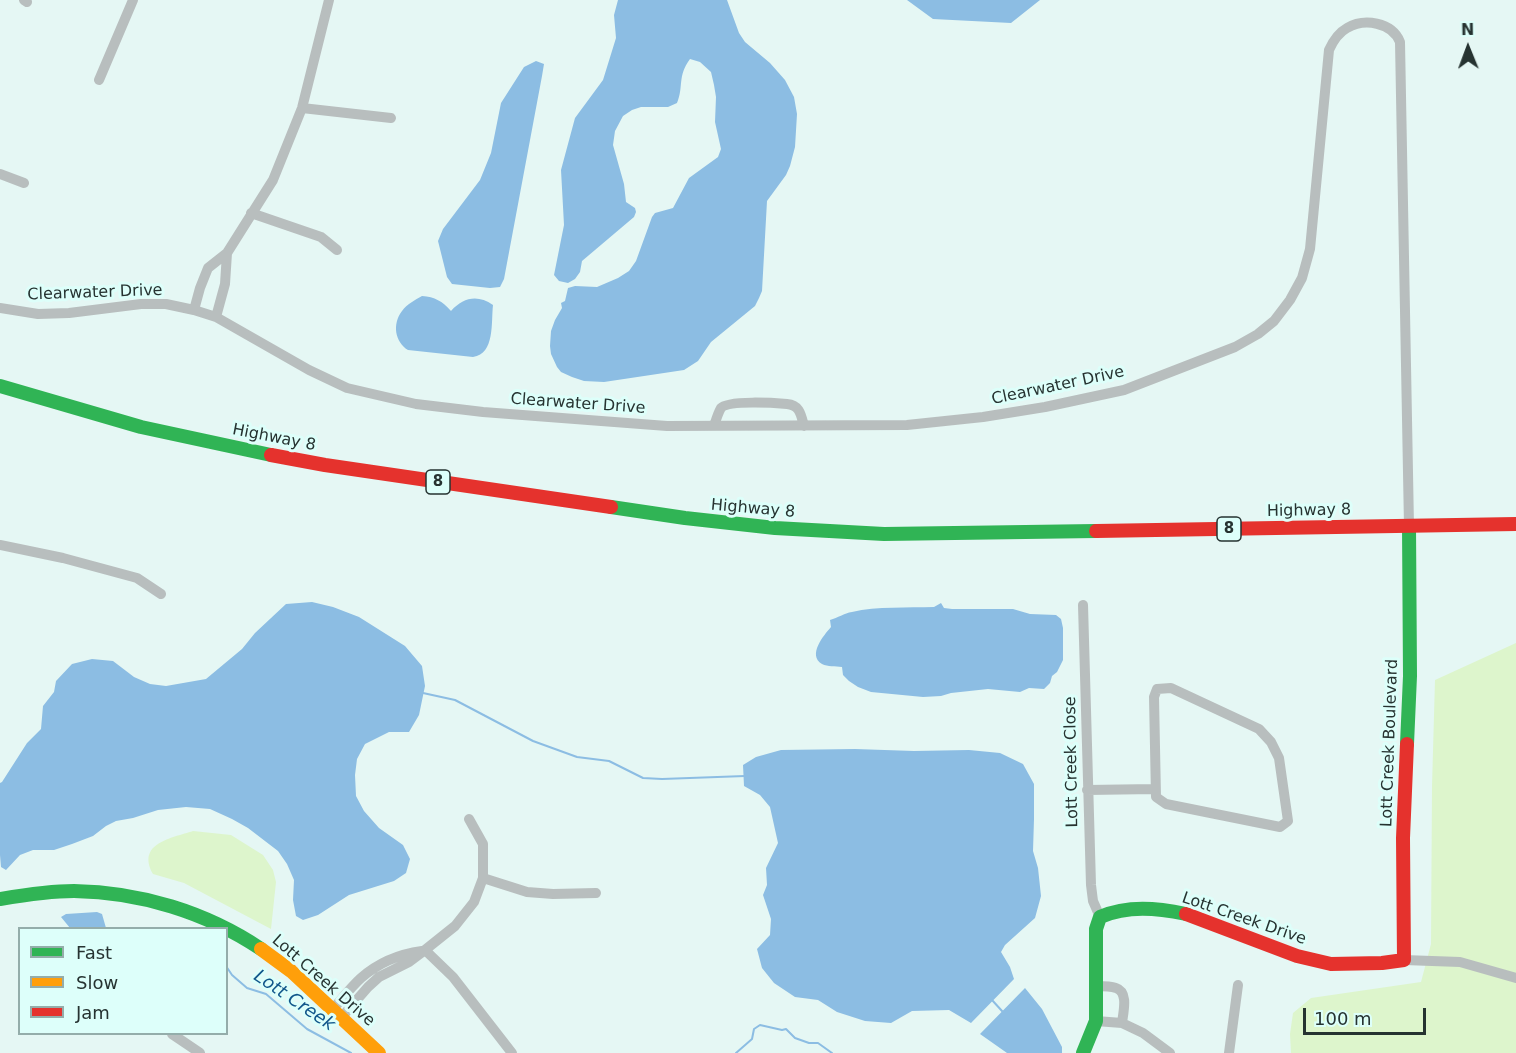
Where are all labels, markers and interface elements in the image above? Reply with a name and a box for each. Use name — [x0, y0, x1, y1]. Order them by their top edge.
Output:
north arrow — [1438, 18, 1498, 78]
text: N — [1461, 20, 1475, 39]
street label: Clearwater Drive — [27, 281, 163, 305]
street label: Clearwater Drive — [990, 363, 1126, 409]
street label: Clearwater Drive — [510, 390, 646, 418]
street label: Highway 8 — [231, 421, 317, 455]
road number: 8 — [426, 470, 450, 494]
street label: Highway 8 — [710, 496, 796, 522]
street label: Highway 8 — [1267, 501, 1351, 521]
road number: 8 — [1217, 517, 1241, 541]
street label: Lott Creek Boulevard — [1377, 659, 1403, 827]
street label: Lott Creek Close — [1061, 696, 1083, 828]
street label: Lott Creek Drive — [1179, 889, 1309, 949]
legend — [18, 927, 228, 1035]
street label: Lott Creek Drive — [268, 931, 378, 1031]
text: Fast — [76, 942, 112, 963]
water label: Lott Creek — [249, 966, 339, 1036]
text: Slow — [76, 972, 118, 993]
scale bar — [1306, 996, 1429, 1034]
text: Jam — [76, 1002, 110, 1023]
text: 100 m — [1314, 1008, 1372, 1029]

